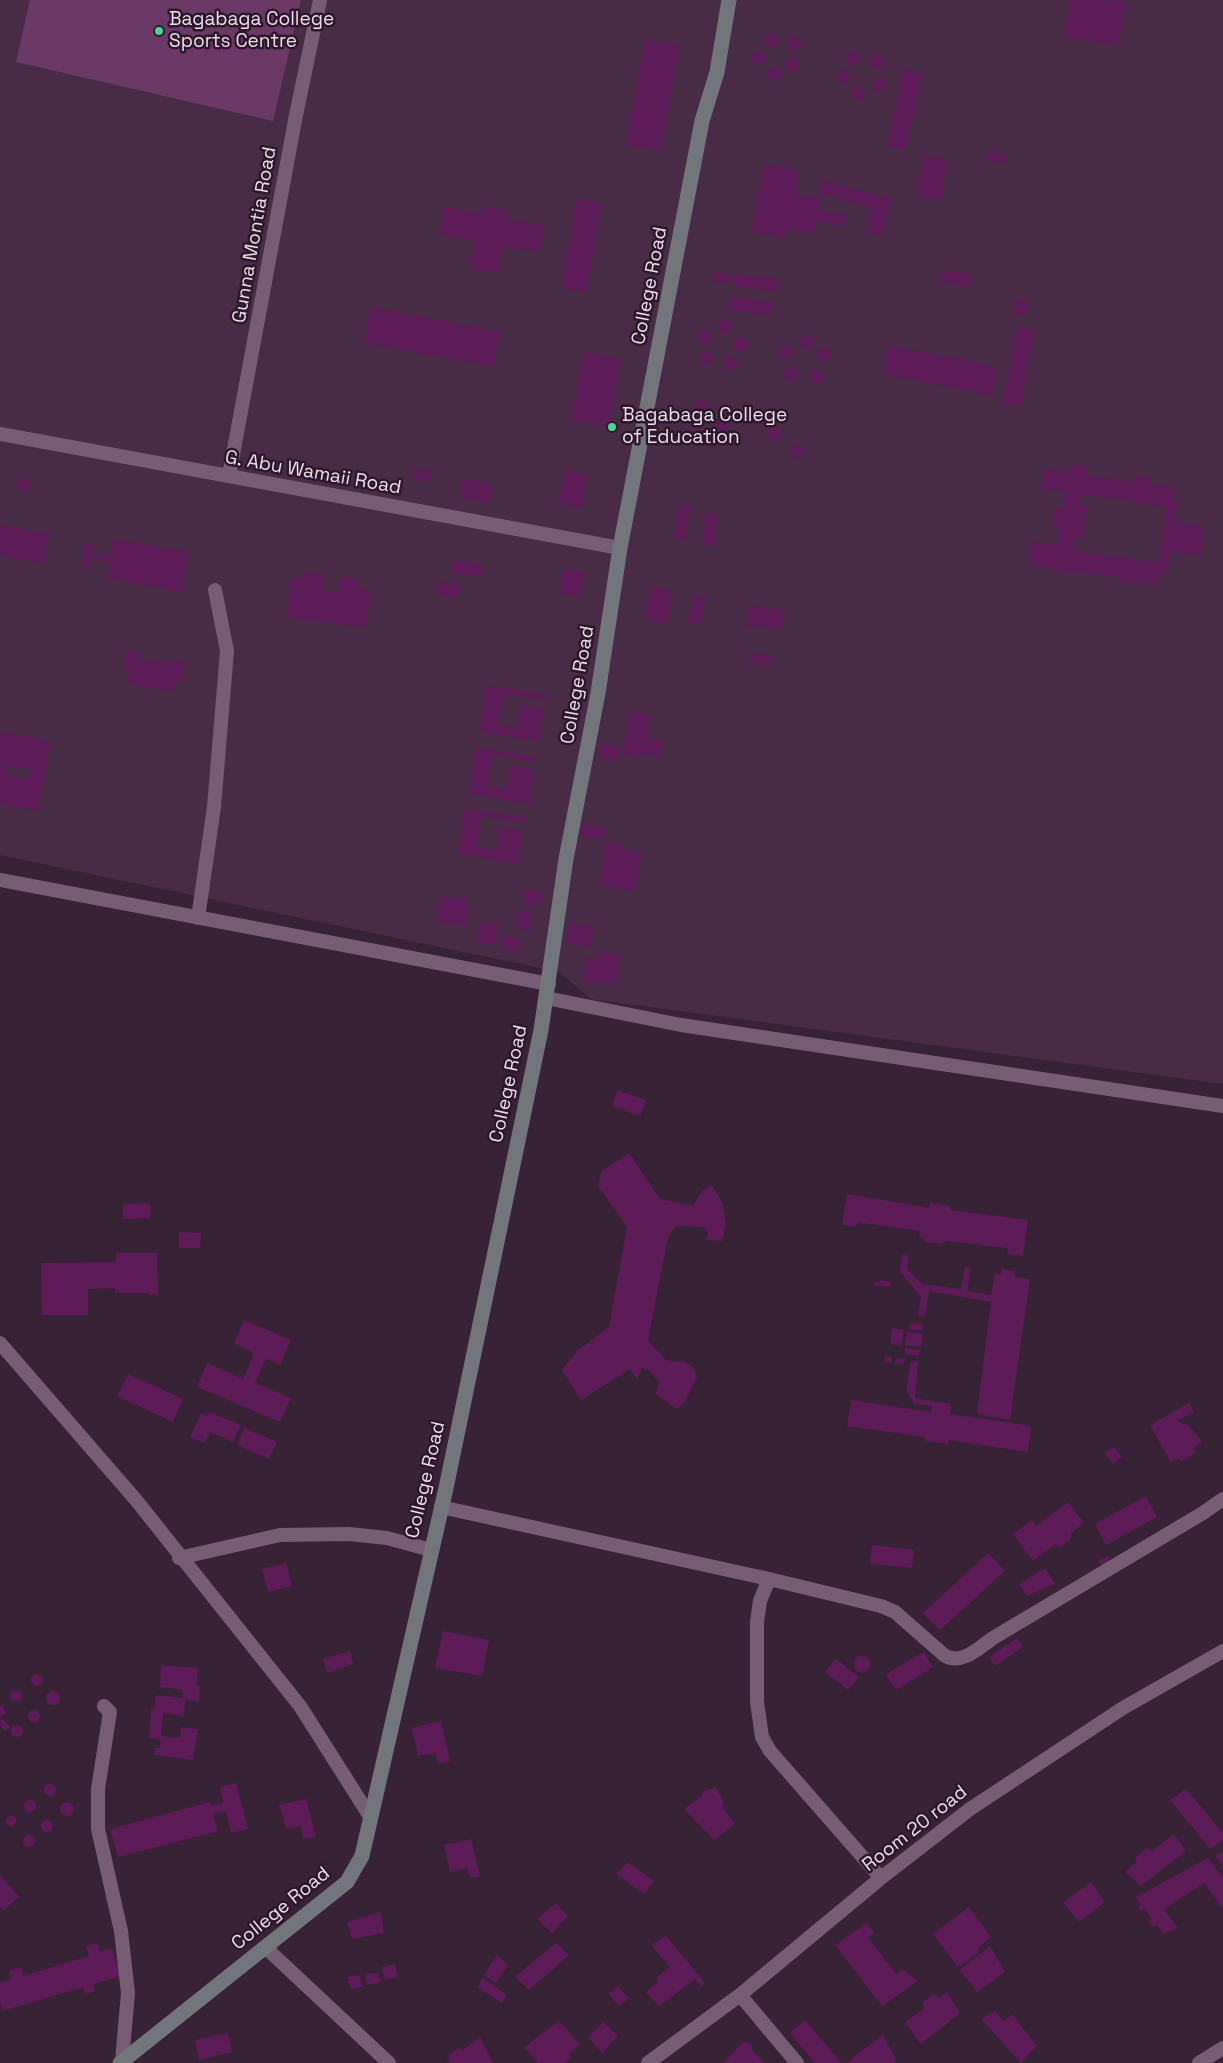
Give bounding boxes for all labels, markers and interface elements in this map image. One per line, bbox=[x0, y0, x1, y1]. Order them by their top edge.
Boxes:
place label: Bagabaga College Sports Centre bbox=[169, 9, 334, 53]
marker: Bagabaga College Sports Centre bbox=[153, 25, 165, 37]
street label: Gunna Montia Road bbox=[228, 145, 282, 325]
street label: College Road bbox=[627, 225, 673, 347]
place label: Bagabaga College of Education bbox=[622, 405, 787, 449]
marker: Bagabaga College of Education bbox=[606, 421, 618, 433]
street label: G. Abu Wamaii Road bbox=[223, 446, 403, 500]
street label: College Road bbox=[556, 624, 600, 746]
street label: College Road bbox=[485, 1023, 533, 1145]
street label: College Road bbox=[401, 1419, 451, 1541]
street label: Room 20 road bbox=[858, 1781, 972, 1877]
street label: College Road bbox=[227, 1863, 335, 1955]

